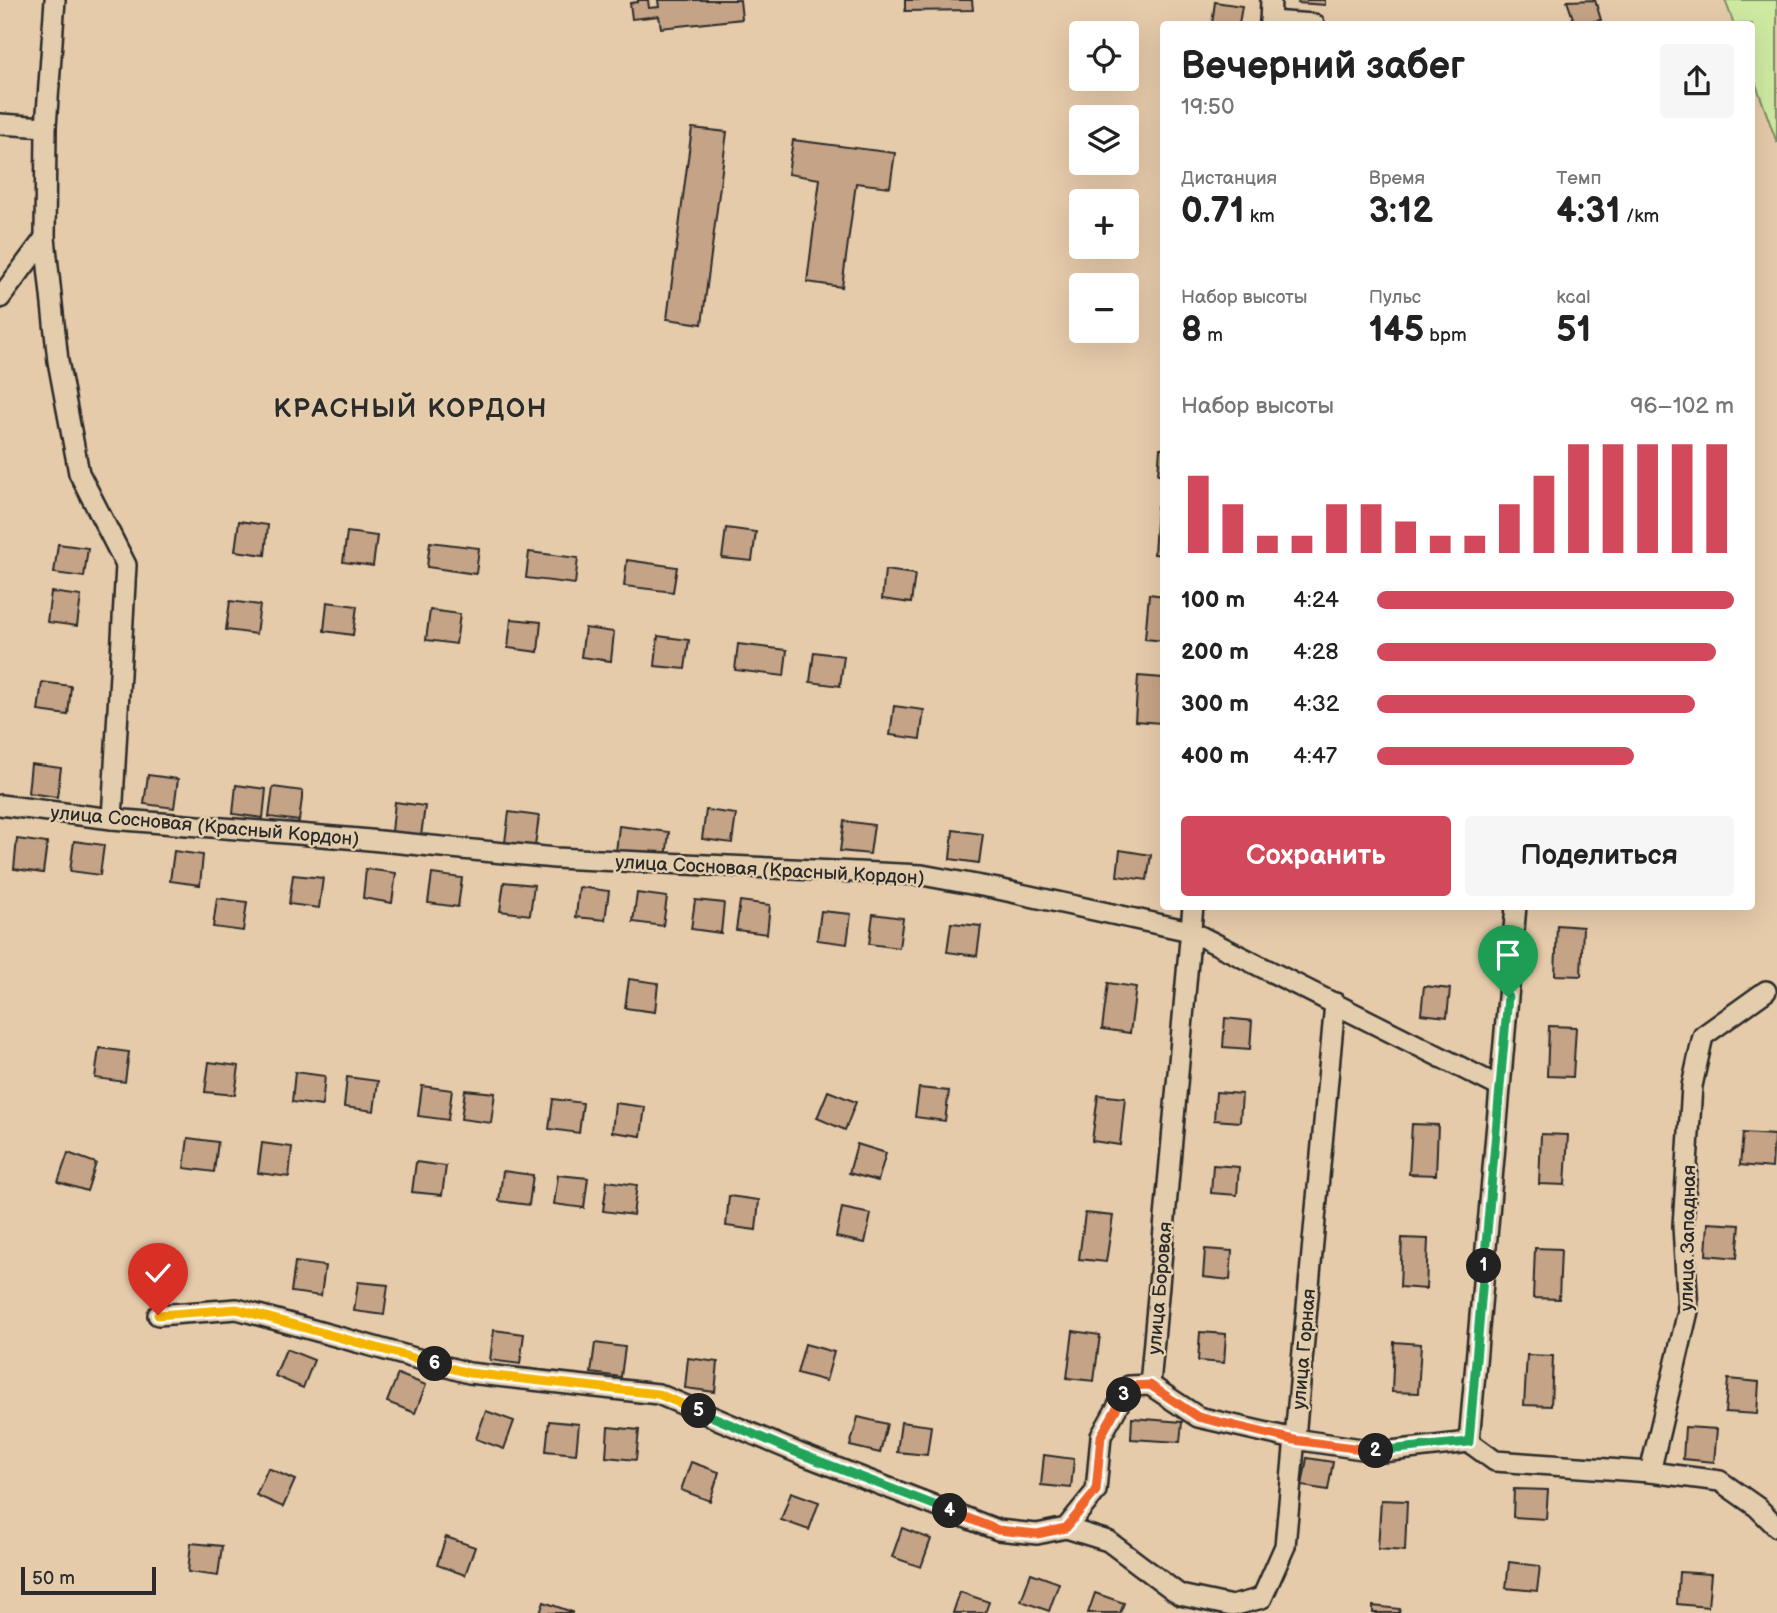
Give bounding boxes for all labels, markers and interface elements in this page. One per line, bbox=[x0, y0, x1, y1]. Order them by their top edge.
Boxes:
map controls bbox=[1069, 21, 1139, 343]
button: locate bbox=[1069, 21, 1139, 91]
text: Вечерний забег bbox=[1181, 44, 1465, 89]
button: share bbox=[1660, 44, 1734, 118]
text: 19:50 bbox=[1181, 93, 1235, 121]
button: layers bbox=[1069, 105, 1139, 175]
text: Дистанция bbox=[1181, 167, 1277, 190]
text: Время bbox=[1369, 167, 1425, 190]
text: Темп bbox=[1556, 167, 1601, 190]
button: + bbox=[1069, 189, 1139, 259]
text: 0.71 bbox=[1181, 190, 1245, 233]
text: 3:12 bbox=[1369, 190, 1433, 233]
text: 4:31 bbox=[1556, 190, 1621, 233]
text: km bbox=[1245, 205, 1275, 228]
text: /km bbox=[1621, 205, 1659, 228]
button: − bbox=[1069, 273, 1139, 343]
text: Набор высоты bbox=[1181, 286, 1307, 309]
text: Пульс bbox=[1369, 286, 1421, 309]
text: kcal bbox=[1556, 286, 1590, 309]
text: 8 bbox=[1181, 309, 1202, 352]
text: 145 bbox=[1369, 309, 1424, 352]
text: 51 bbox=[1556, 309, 1591, 352]
text: m bbox=[1202, 324, 1223, 347]
text: bpm bbox=[1424, 324, 1467, 347]
district label: КРАСНЫЙ КОРДОН bbox=[273, 392, 549, 425]
text: Набор высоты bbox=[1181, 392, 1334, 420]
text: 96–102 m bbox=[1630, 392, 1734, 420]
text: 100 m bbox=[1181, 586, 1245, 614]
text: 4:24 bbox=[1293, 586, 1339, 614]
text: 200 m bbox=[1181, 638, 1249, 666]
text: 4:28 bbox=[1293, 638, 1339, 666]
text: 300 m bbox=[1181, 690, 1249, 718]
text: 4:32 bbox=[1293, 690, 1339, 718]
text: 400 m bbox=[1181, 742, 1249, 770]
text: 4:47 bbox=[1293, 742, 1337, 770]
street label: улица Сосновая (Красный Кордон) bbox=[50, 802, 360, 851]
button: Сохранить bbox=[1181, 816, 1451, 896]
button: Поделиться bbox=[1465, 816, 1734, 896]
street label: улица Сосновая (Красный Кордон) bbox=[615, 851, 925, 890]
pin bbox=[1478, 925, 1538, 997]
icon: arrive bbox=[1489, 936, 1527, 974]
street label: улица Западная bbox=[1676, 1165, 1701, 1311]
street label: улица Боровая bbox=[1143, 1221, 1178, 1355]
pin bbox=[128, 1243, 188, 1315]
pin: 1 bbox=[1466, 1248, 1502, 1284]
icon: check bbox=[139, 1254, 177, 1292]
text: 1 bbox=[1480, 1254, 1488, 1277]
street label: улица Горная bbox=[1288, 1288, 1321, 1411]
pin: 6 bbox=[418, 1346, 452, 1382]
text: 6 bbox=[429, 1352, 440, 1375]
pin: 3 bbox=[1106, 1378, 1142, 1412]
text: 3 bbox=[1118, 1383, 1129, 1406]
pin: 5 bbox=[682, 1394, 716, 1428]
text: 5 bbox=[693, 1399, 704, 1422]
pin: 2 bbox=[1358, 1434, 1394, 1468]
text: 2 bbox=[1370, 1439, 1381, 1462]
pin: 4 bbox=[932, 1494, 968, 1528]
text: 4 bbox=[944, 1499, 955, 1522]
scale bar bbox=[21, 1564, 156, 1596]
text: 50 m bbox=[32, 1567, 75, 1590]

